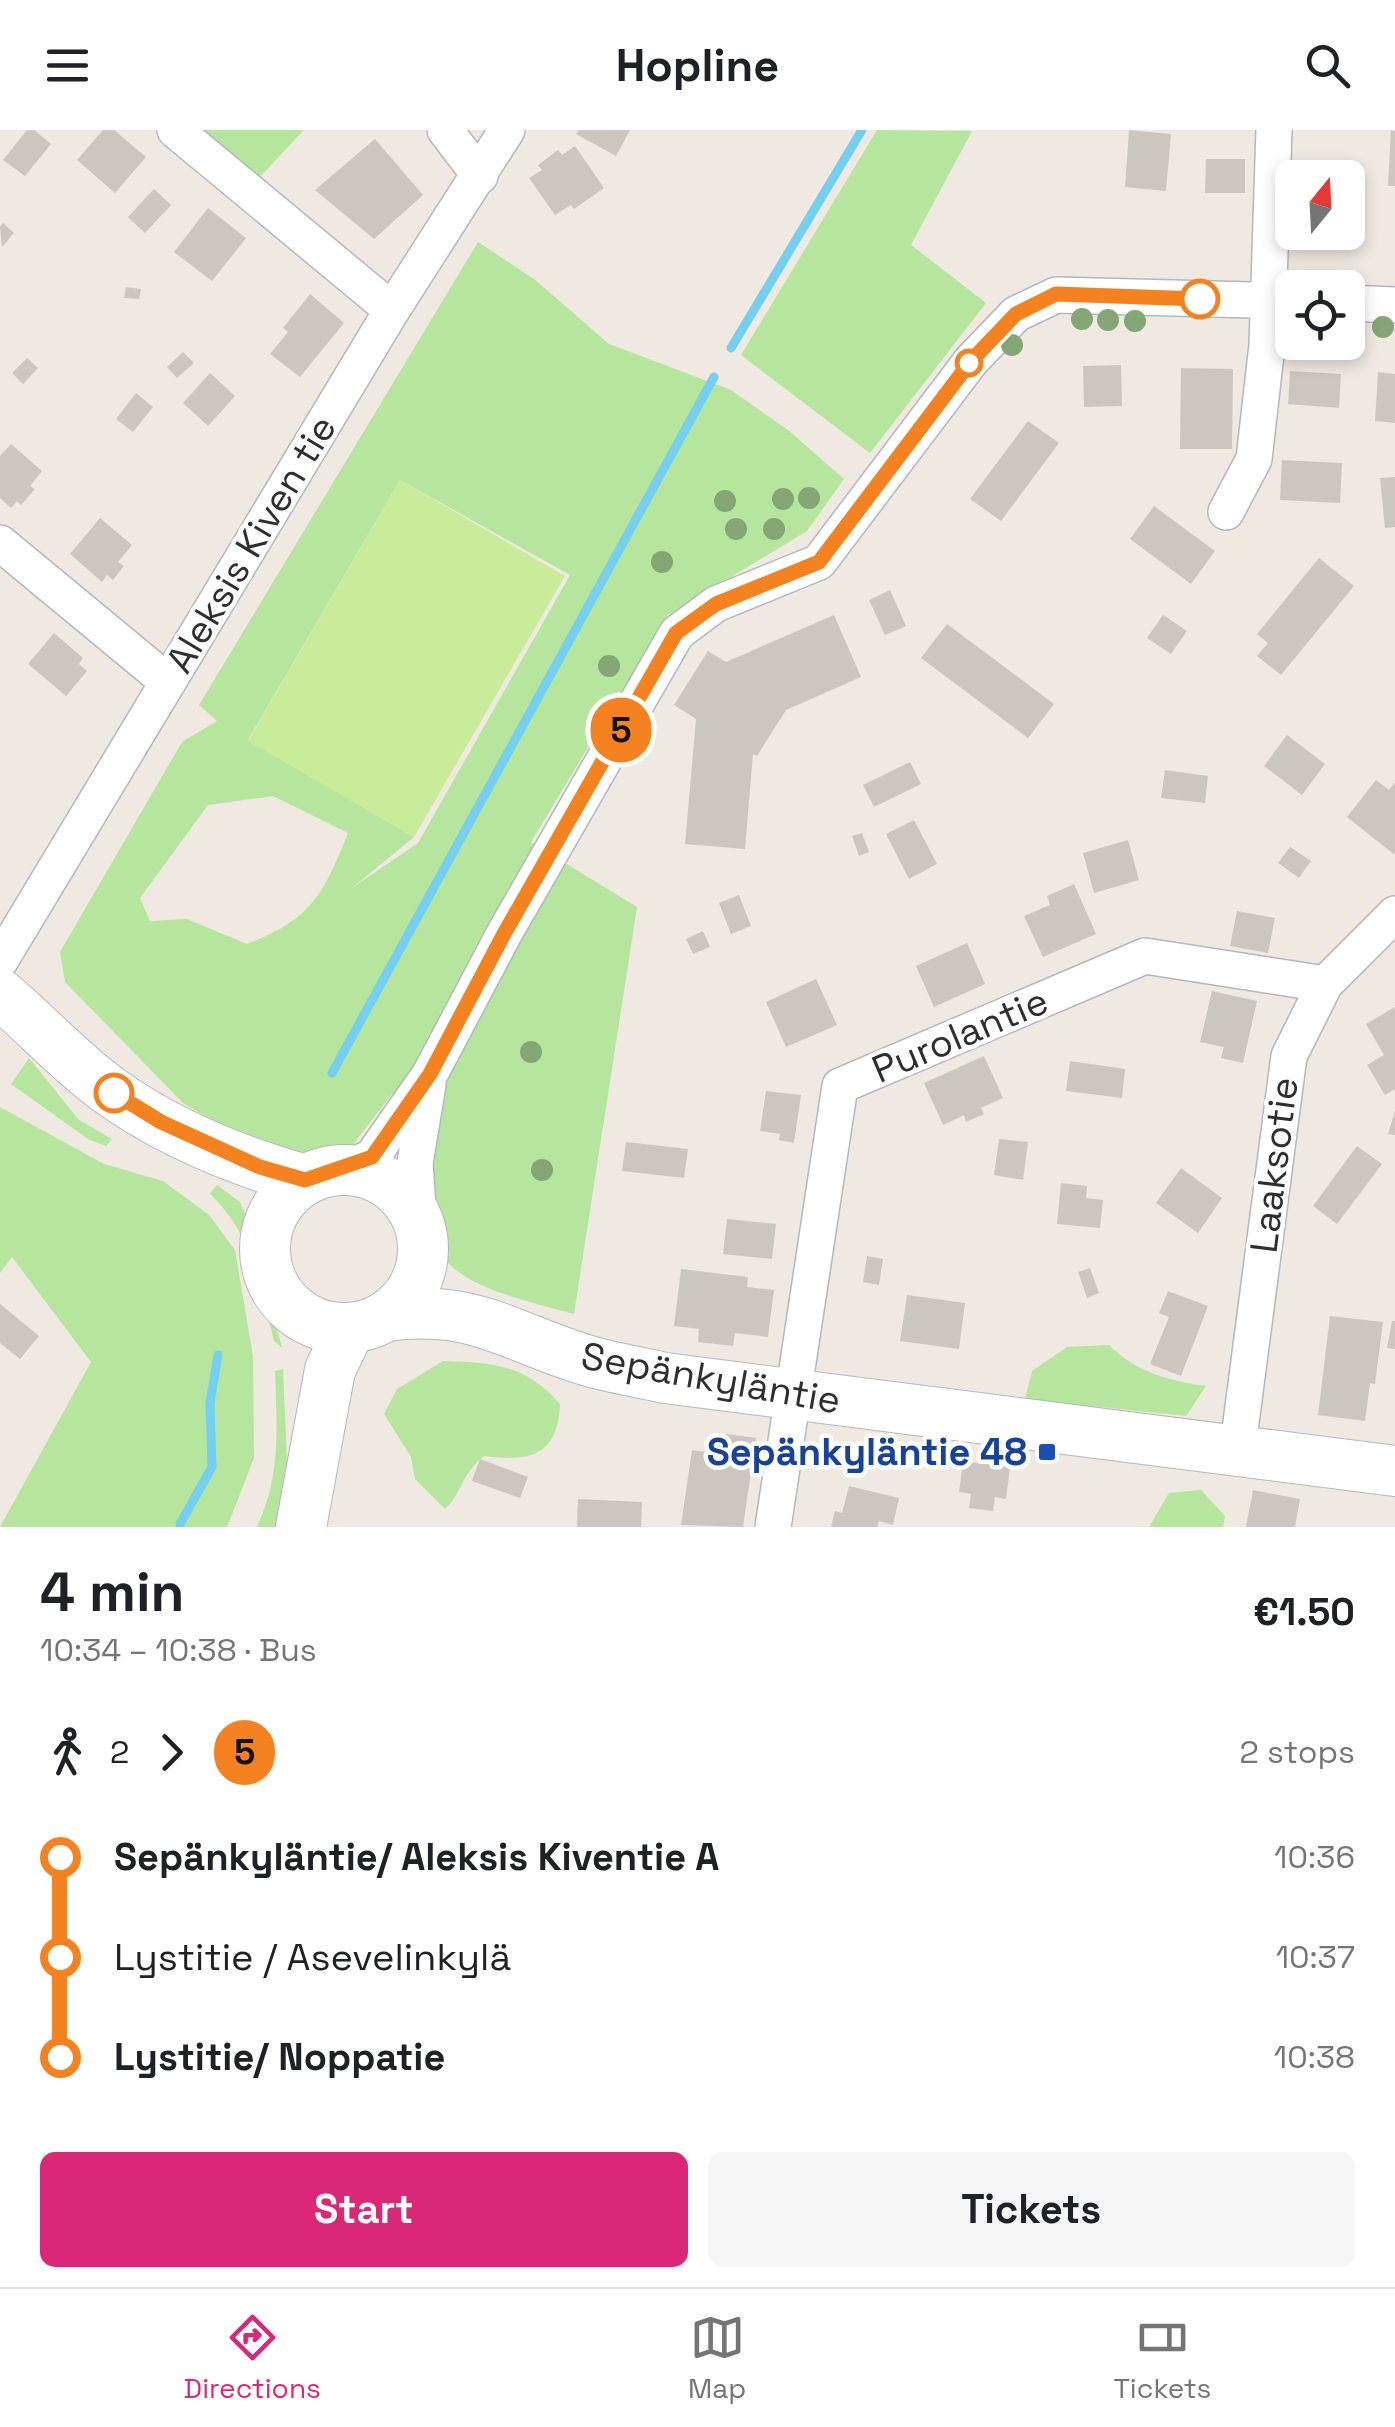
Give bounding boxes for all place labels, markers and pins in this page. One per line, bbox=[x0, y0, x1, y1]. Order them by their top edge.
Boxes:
unlabelled marker bbox=[1181, 280, 1219, 318]
unlabelled marker bbox=[956, 350, 982, 376]
unlabelled marker bbox=[95, 1074, 133, 1112]
place label: Sepänkyläntie 48 bbox=[707, 1428, 1027, 1476]
marker: Sepänkyläntie 48 bbox=[1036, 1441, 1058, 1463]

